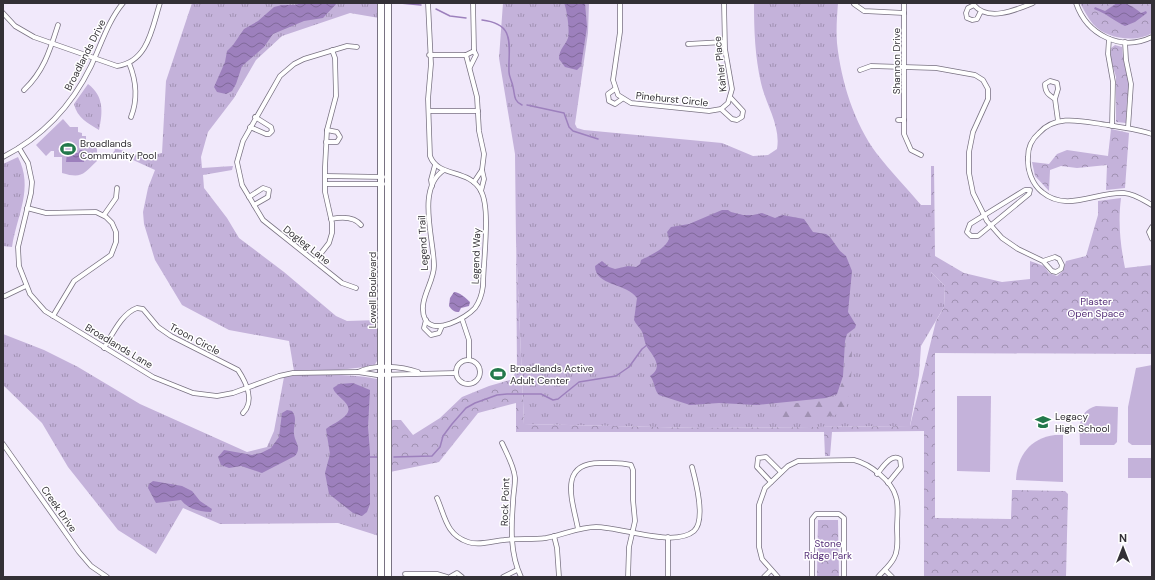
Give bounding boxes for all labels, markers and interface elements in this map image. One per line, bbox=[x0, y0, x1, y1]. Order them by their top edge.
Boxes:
street label: Broadlands Drive bbox=[61, 17, 109, 93]
street label: Shannon Drive bbox=[890, 27, 903, 94]
street label: Kahler Place bbox=[711, 35, 729, 93]
street label: Pinehurst Circle bbox=[635, 89, 709, 109]
place label: Broadlands Community Pool bbox=[80, 137, 157, 162]
sports icon: Broadlands Community Pool bbox=[59, 140, 77, 158]
street label: Legend Trail bbox=[415, 215, 431, 271]
street label: Dogleg Lane bbox=[281, 223, 333, 268]
street label: Legend Way bbox=[469, 227, 483, 284]
street label: Lowell Boulevard bbox=[366, 252, 379, 328]
park label: Plaster Open Space bbox=[1068, 295, 1125, 320]
street label: Troon Circle bbox=[167, 320, 223, 358]
street label: Broadlands Lane bbox=[83, 321, 155, 371]
place label: Broadlands Active Adult Center bbox=[510, 362, 594, 387]
sports icon: Broadlands Active Adult Center bbox=[489, 365, 507, 383]
place label: Legacy High School bbox=[1055, 410, 1110, 435]
school or university icon: Legacy High School bbox=[1034, 413, 1052, 431]
street label: Rock Point bbox=[498, 477, 512, 526]
street label: Creek Drive bbox=[38, 483, 80, 535]
north arrow bbox=[1103, 528, 1143, 568]
text: N bbox=[1119, 531, 1127, 545]
park label: Stone Ridge Park bbox=[804, 537, 852, 562]

